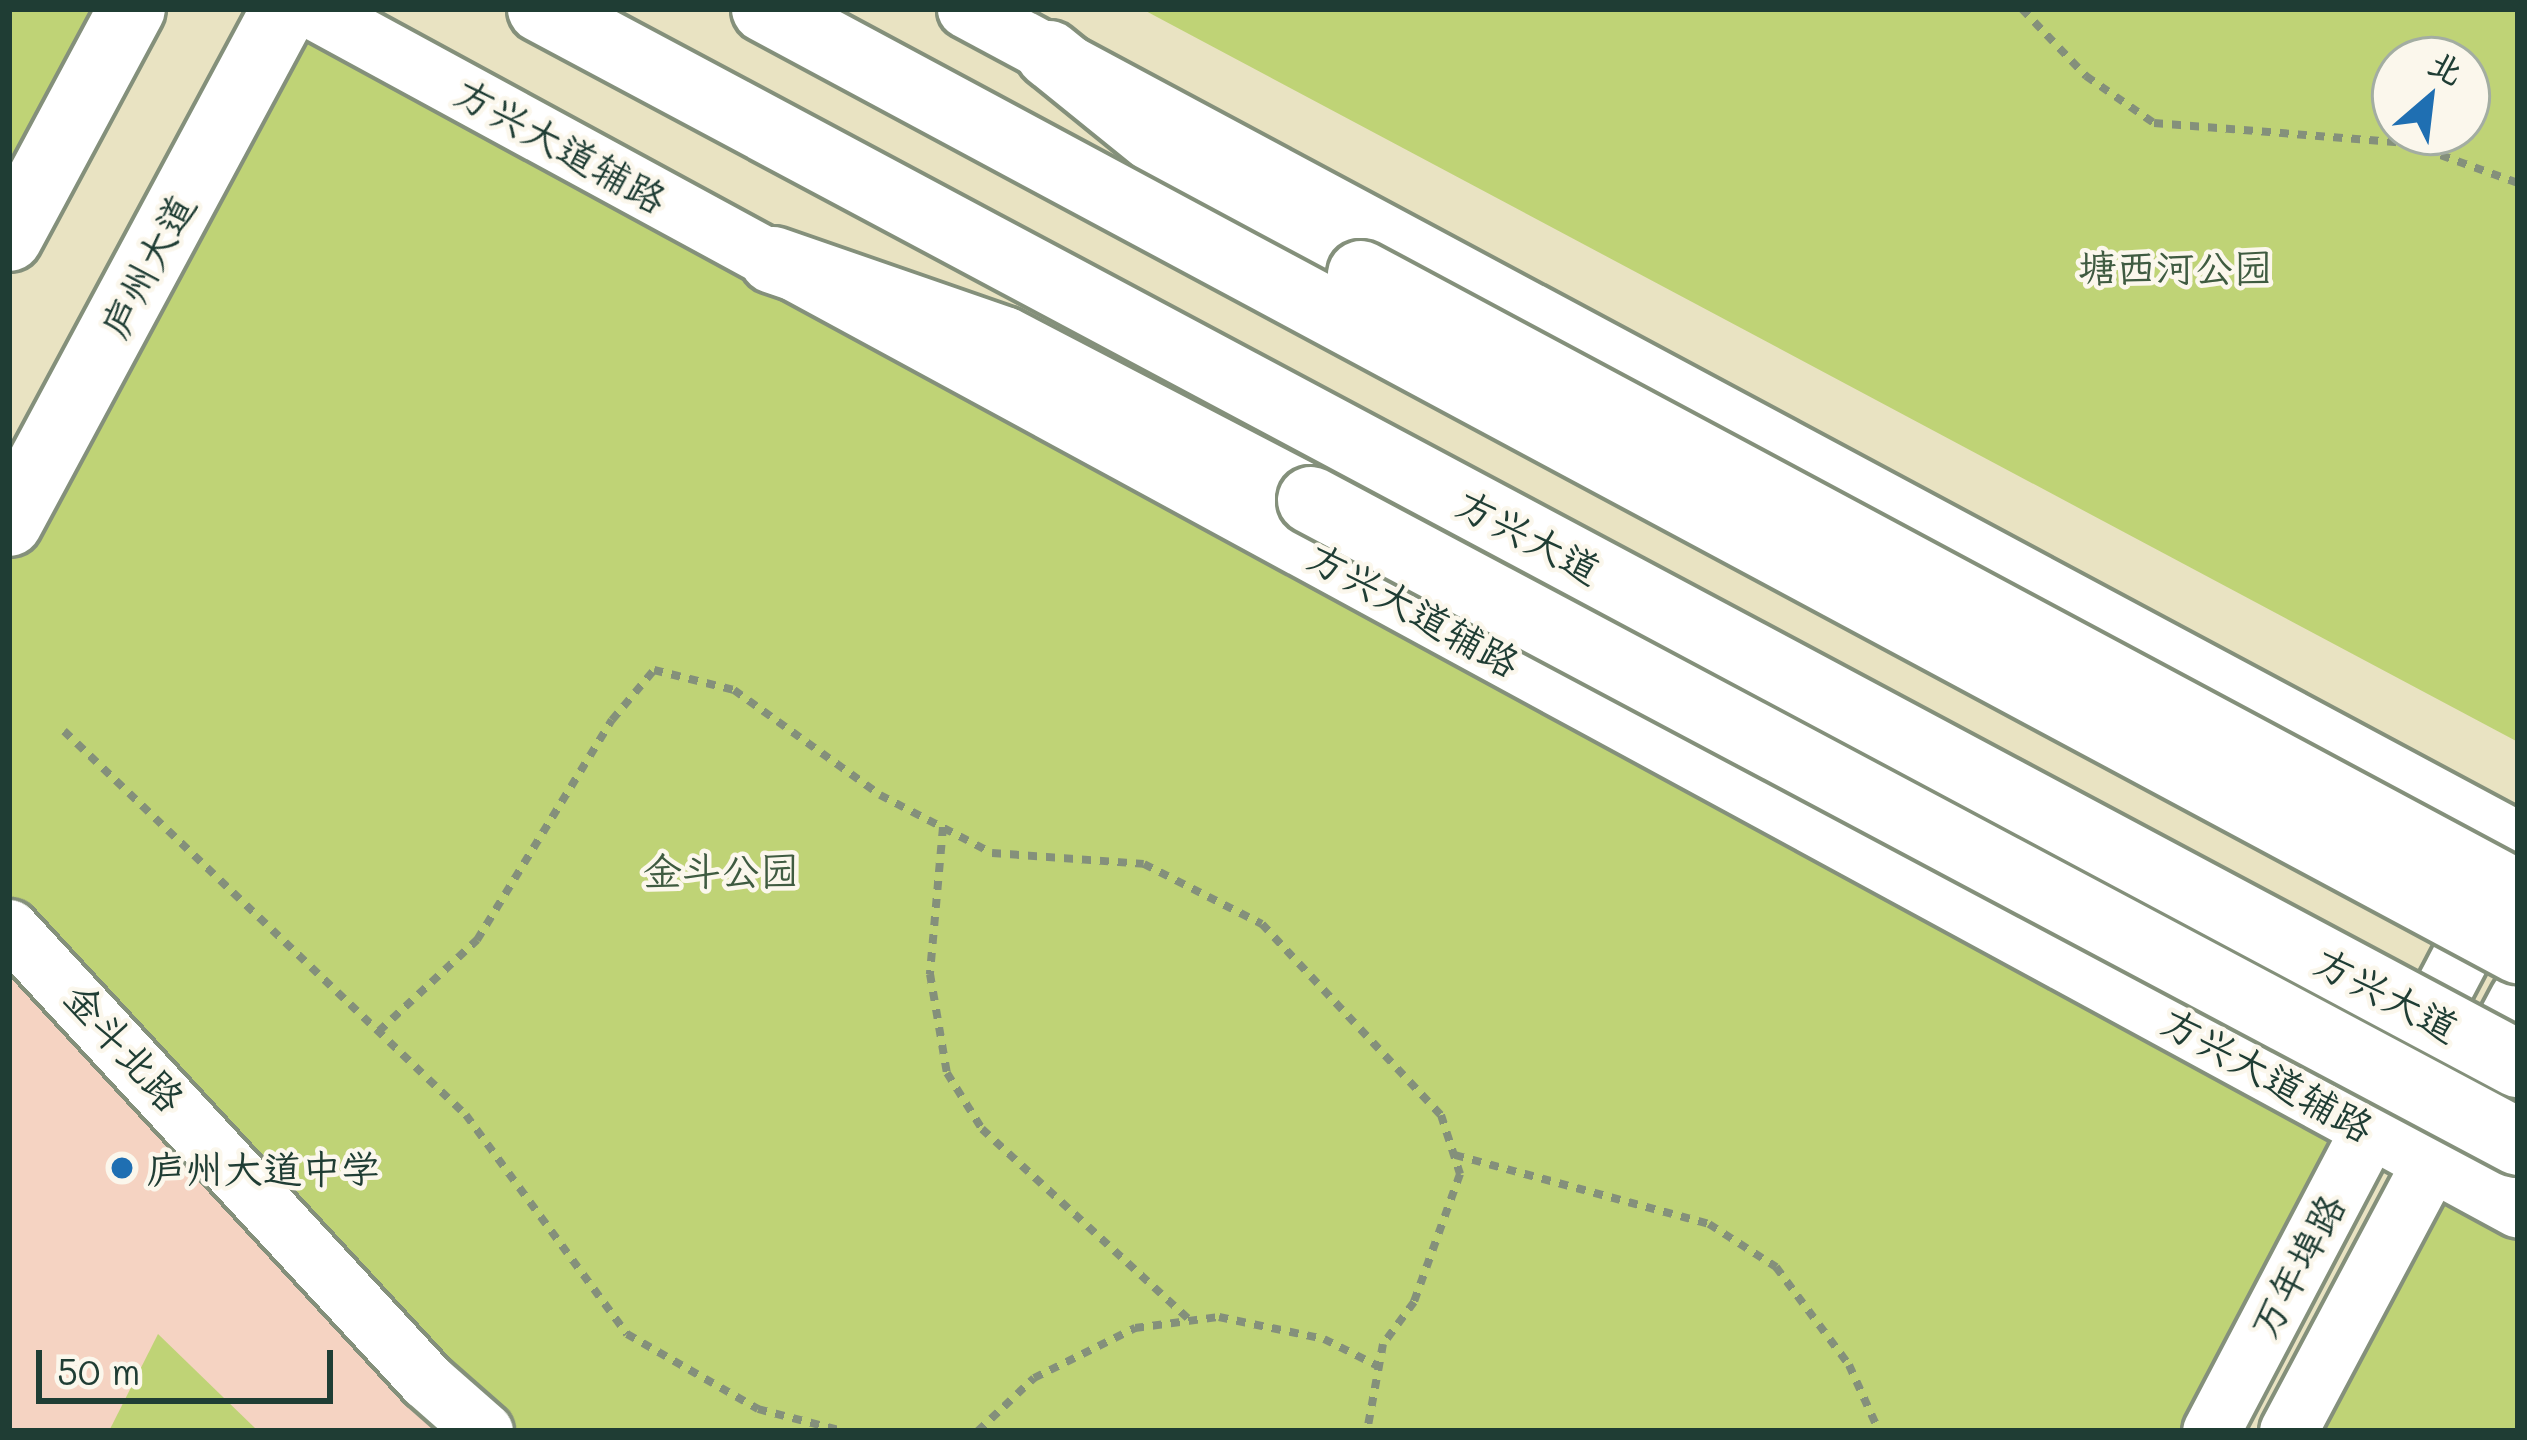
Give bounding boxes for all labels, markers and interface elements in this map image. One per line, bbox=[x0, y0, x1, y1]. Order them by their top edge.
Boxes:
north arrow bbox=[2371, 36, 2491, 156]
text: 北 bbox=[2422, 40, 2471, 93]
street label: 方兴大道辅路 bbox=[447, 68, 675, 222]
street label: 庐州大道 bbox=[90, 186, 204, 346]
park label: 塘西河公园 bbox=[2078, 244, 2272, 290]
street label: 方兴大道 bbox=[1449, 479, 1609, 593]
street label: 方兴大道辅路 bbox=[1300, 532, 1528, 686]
park label: 金斗公园 bbox=[643, 847, 799, 893]
street label: 方兴大道 bbox=[2307, 937, 2467, 1051]
street label: 金斗北路 bbox=[55, 973, 195, 1121]
street label: 方兴大道辅路 bbox=[2154, 997, 2382, 1151]
place label: 庐州大道中学 bbox=[146, 1145, 380, 1191]
marker: 庐州大道中学 bbox=[109, 1155, 135, 1181]
street label: 万年埠路 bbox=[2240, 1186, 2354, 1346]
scale bar bbox=[42, 1326, 339, 1400]
text: 50 m bbox=[57, 1347, 140, 1394]

